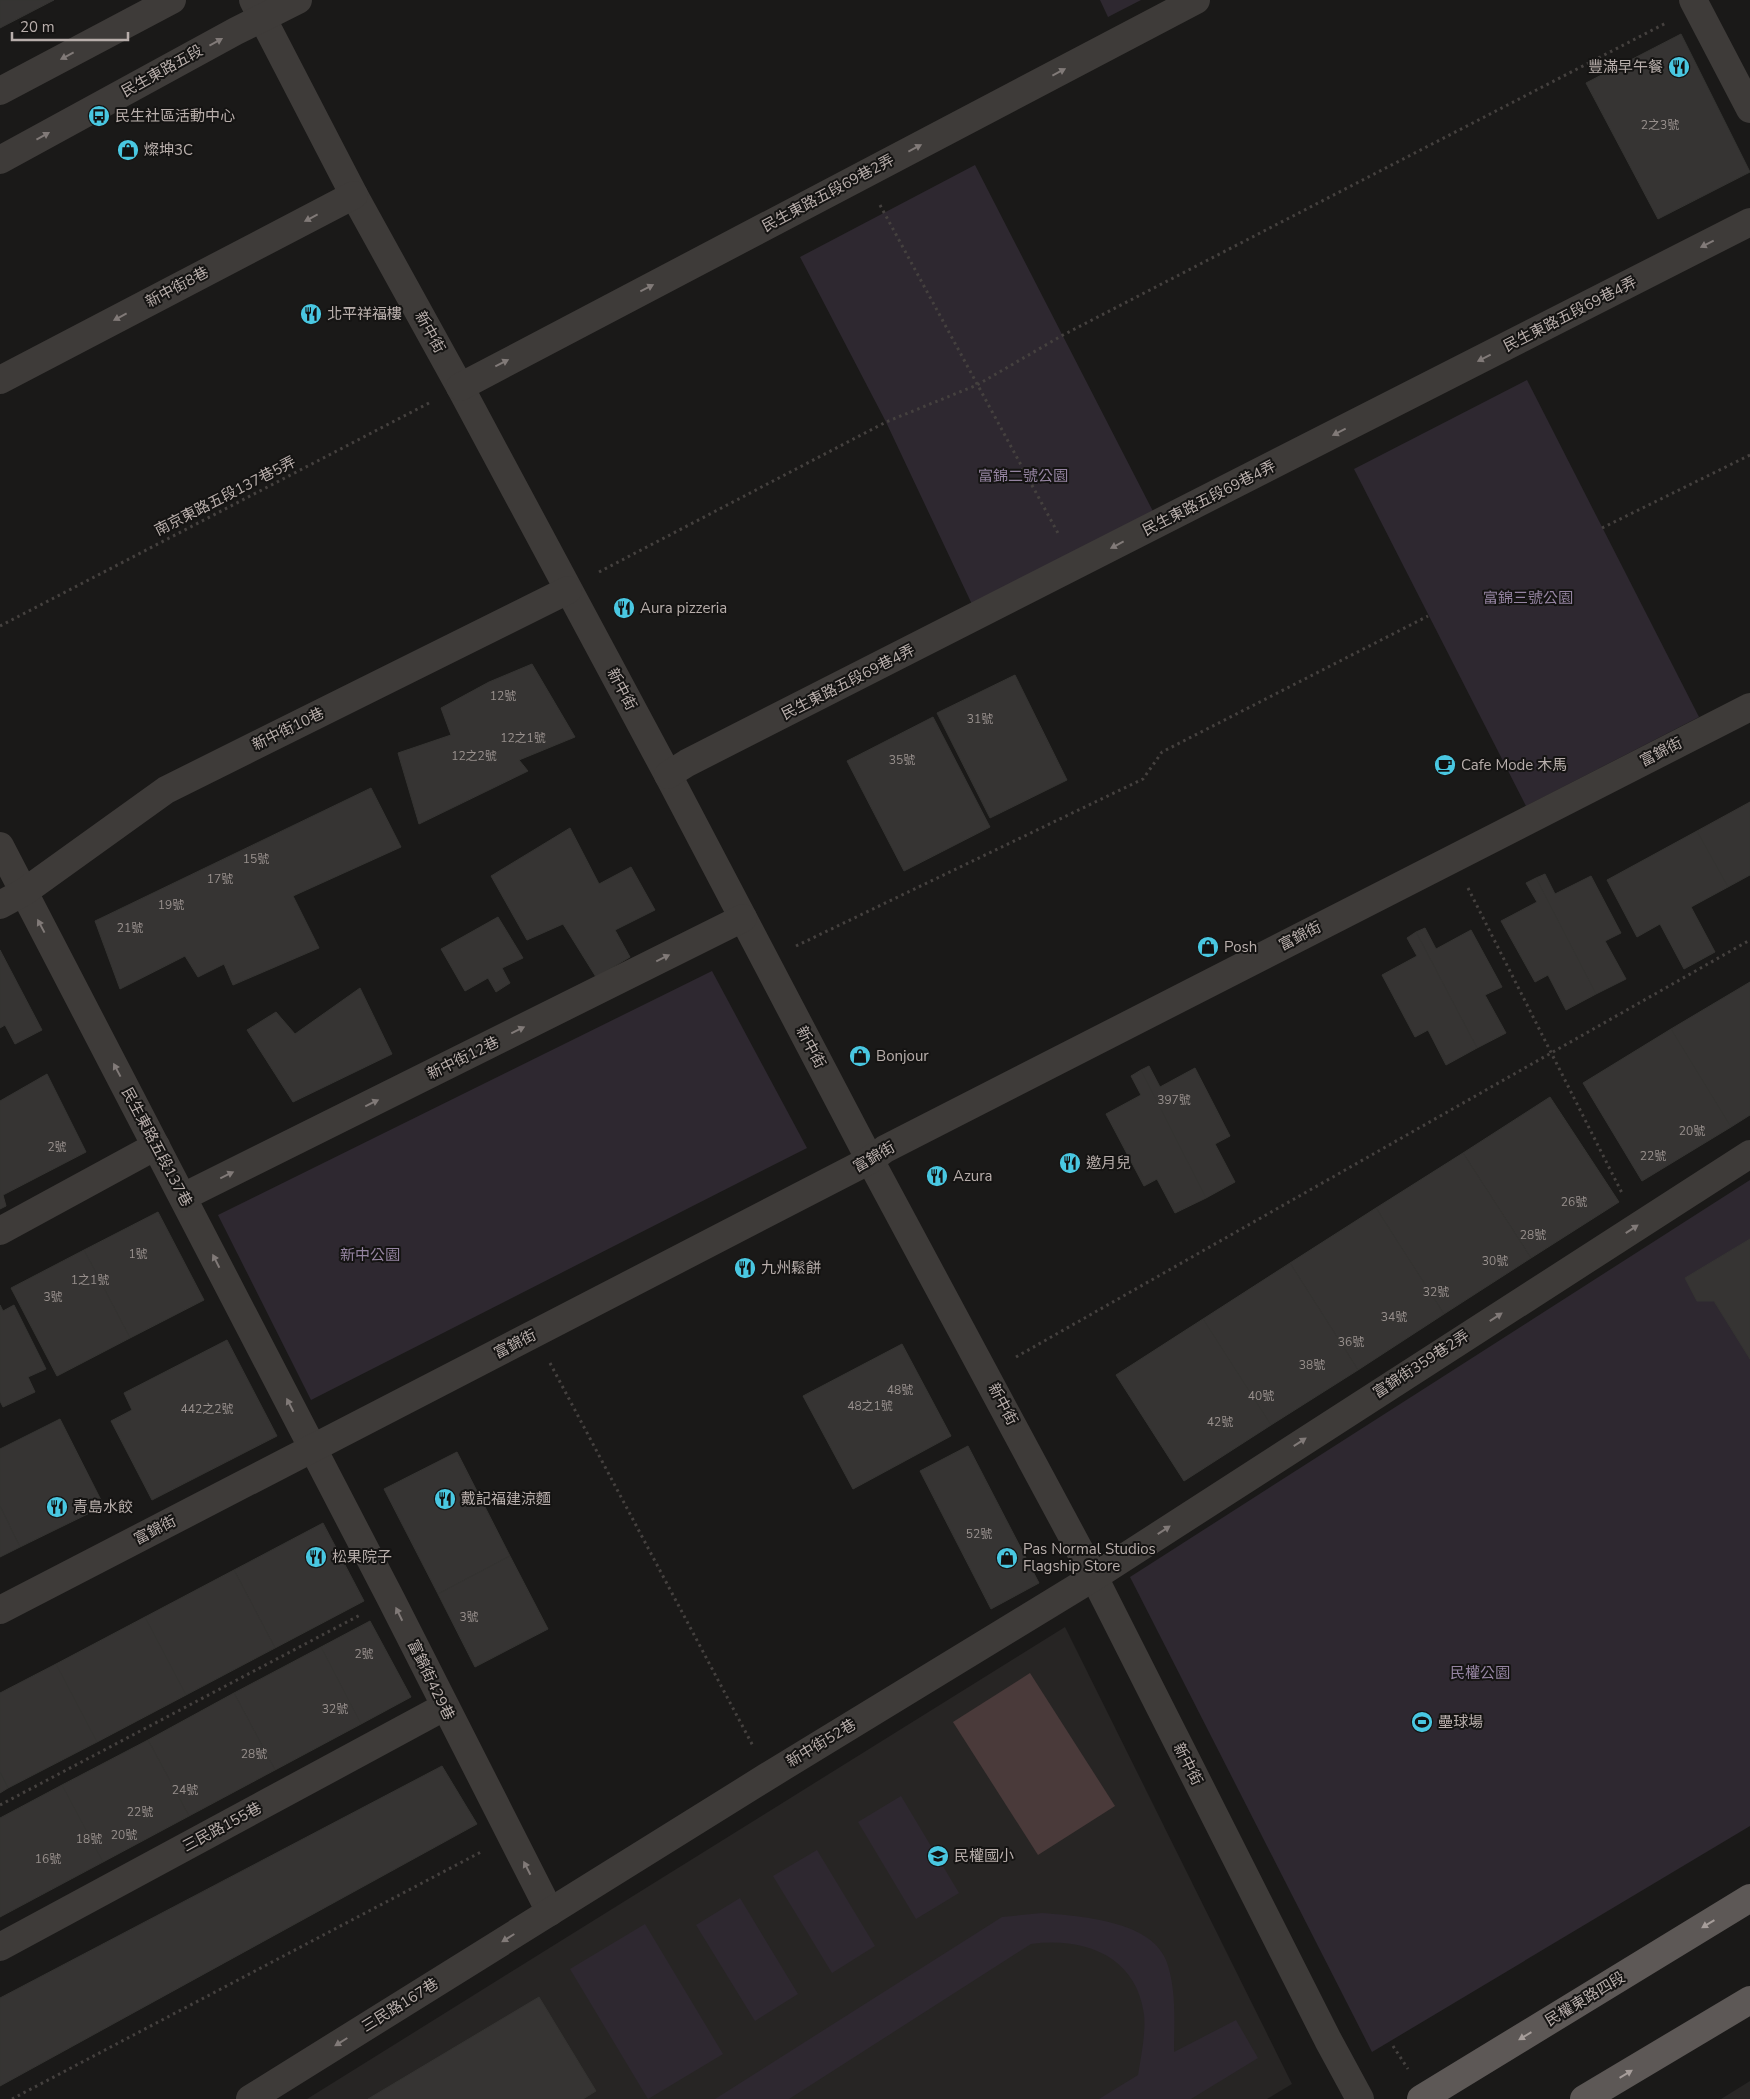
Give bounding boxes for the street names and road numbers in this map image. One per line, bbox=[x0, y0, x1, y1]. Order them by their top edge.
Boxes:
street label: 民生東路五段 bbox=[118, 40, 206, 102]
street label: 民生東路五段69巷2弄 bbox=[758, 150, 898, 236]
street label: 新中街8巷 bbox=[142, 262, 212, 312]
street label: 民生東路五段69巷4弄 bbox=[1500, 272, 1640, 356]
street label: 新中街 bbox=[410, 307, 450, 357]
street label: 南京東路五段137巷5弄 bbox=[151, 452, 299, 540]
street label: 民生東路五段69巷4弄 bbox=[1139, 456, 1279, 540]
street label: 民生東路五段69巷4弄 bbox=[778, 640, 918, 724]
street label: 新中街 bbox=[603, 664, 641, 714]
street label: 新中街10巷 bbox=[249, 703, 327, 755]
street label: 富錦街 bbox=[1636, 733, 1686, 771]
street label: 富錦街 bbox=[1275, 917, 1325, 955]
street label: 新中街 bbox=[792, 1022, 830, 1072]
street label: 新中街12巷 bbox=[424, 1032, 502, 1084]
street label: 民生東路五段137巷 bbox=[117, 1084, 197, 1210]
street label: 富錦街 bbox=[850, 1137, 898, 1177]
street label: 富錦街 bbox=[490, 1325, 540, 1363]
street label: 富錦街359巷2弄 bbox=[1369, 1325, 1473, 1403]
street label: 新中街 bbox=[984, 1379, 1022, 1429]
street label: 富錦街 bbox=[130, 1511, 180, 1549]
street label: 富錦街429巷 bbox=[403, 1637, 459, 1723]
street label: 新中街52巷 bbox=[782, 1714, 860, 1772]
street label: 新中街 bbox=[1169, 1739, 1207, 1789]
street label: 三民路155巷 bbox=[179, 1798, 265, 1856]
street label: 民權東路四段 bbox=[1541, 1967, 1629, 2031]
street label: 三民路167巷 bbox=[358, 1973, 442, 2037]

